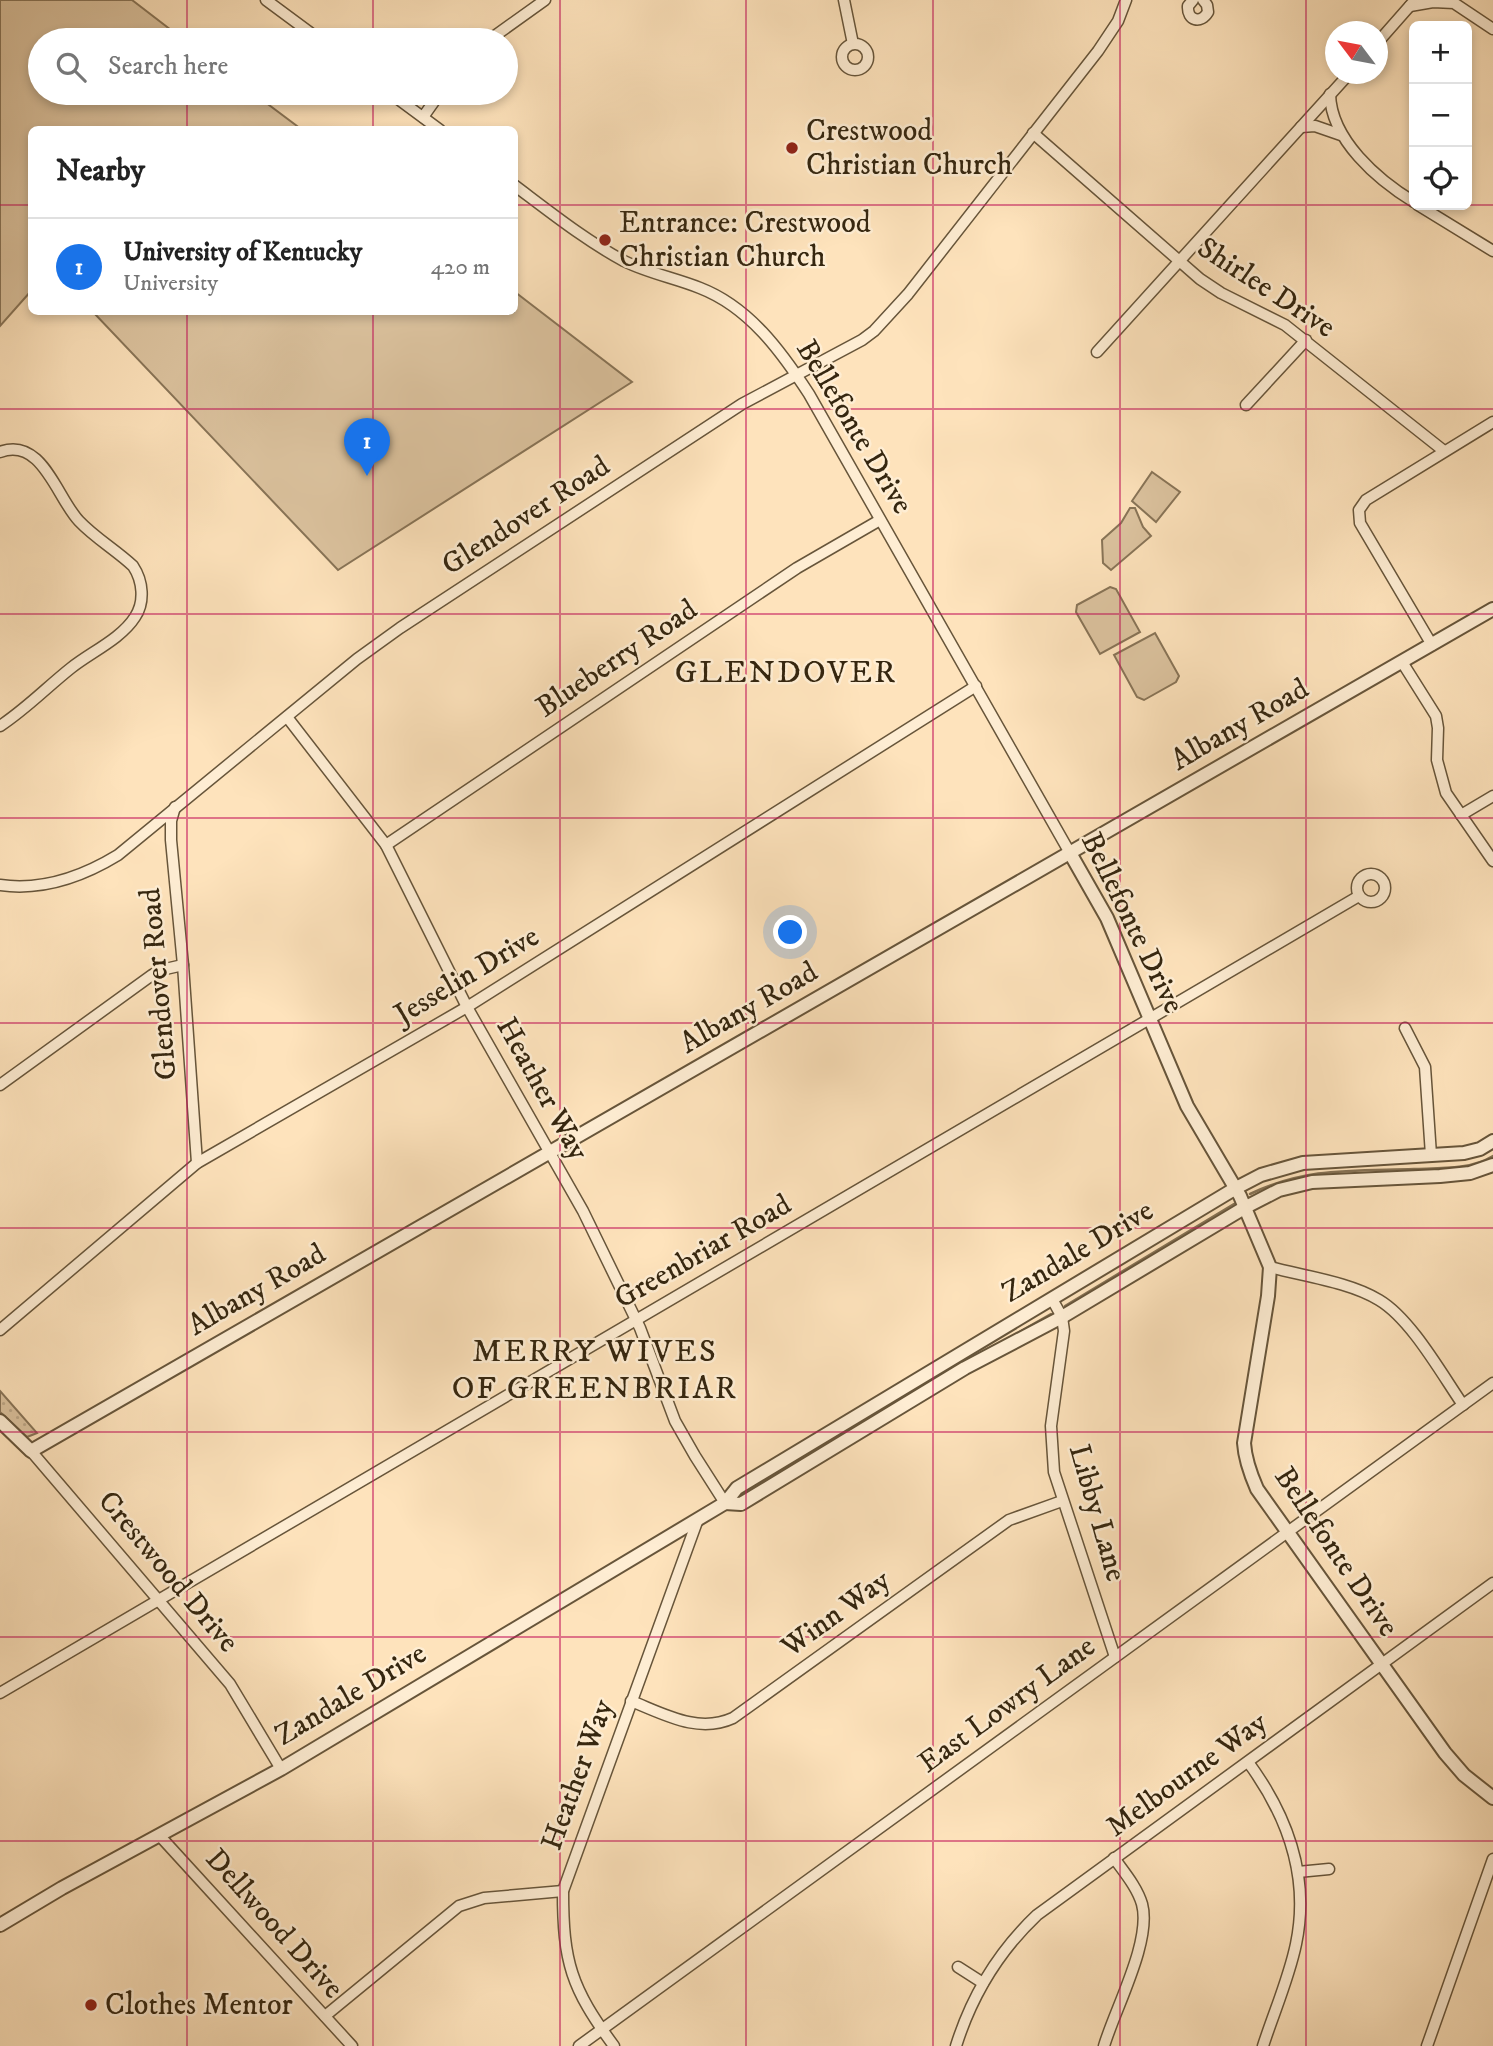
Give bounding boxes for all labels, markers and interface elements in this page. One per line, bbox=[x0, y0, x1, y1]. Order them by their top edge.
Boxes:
north arrow bbox=[1325, 21, 1388, 84]
map controls bbox=[1409, 21, 1472, 210]
button: + bbox=[1409, 21, 1472, 84]
search box bbox=[28, 28, 518, 105]
icon: search bbox=[52, 48, 90, 86]
text: Search here bbox=[108, 50, 228, 83]
button: − bbox=[1409, 84, 1472, 147]
place label: Crestwood Christian Church bbox=[806, 113, 1013, 184]
marker: Crestwood Christian Church bbox=[784, 140, 800, 156]
button: locate bbox=[1409, 147, 1472, 210]
text: Nearby bbox=[56, 153, 145, 190]
place label: Entrance: Crestwood Christian Church bbox=[619, 205, 871, 276]
street label: Shirlee Drive bbox=[1190, 230, 1342, 346]
marker: Entrance: Crestwood Christian Church bbox=[597, 232, 613, 248]
text: University of Kentucky bbox=[123, 236, 362, 269]
text: 1 bbox=[75, 253, 83, 282]
text: 420 m bbox=[431, 253, 490, 282]
text: University bbox=[123, 269, 218, 298]
street label: Bellefonte Drive bbox=[788, 333, 920, 521]
pin: 1 bbox=[344, 418, 390, 476]
street label: Glendover Road bbox=[435, 448, 617, 584]
street label: Blueberry Road bbox=[529, 592, 705, 726]
district label: GLENDOVER bbox=[675, 653, 897, 693]
street label: Albany Road bbox=[1164, 671, 1316, 779]
street label: Bellefonte Drive bbox=[1072, 827, 1192, 1019]
street label: Glendover Road bbox=[132, 886, 186, 1082]
your location bbox=[773, 915, 807, 949]
street label: Jesselin Drive bbox=[385, 918, 546, 1035]
street label: Albany Road bbox=[673, 954, 825, 1062]
street label: Heather Way bbox=[488, 1011, 597, 1168]
street label: Greenbriar Road bbox=[608, 1186, 798, 1318]
street label: Zandale Drive bbox=[996, 1192, 1160, 1312]
street label: Albany Road bbox=[181, 1236, 333, 1344]
district label: MERRY WIVES OF GREENBRIAR bbox=[452, 1332, 738, 1409]
street label: Libby Lane bbox=[1060, 1440, 1134, 1586]
street label: Bellefonte Drive bbox=[1266, 1460, 1406, 1644]
street label: Crestwood Drive bbox=[90, 1484, 246, 1660]
street label: Winn Way bbox=[774, 1562, 898, 1666]
street label: East Lowry Lane bbox=[911, 1628, 1103, 1782]
street label: Zandale Drive bbox=[269, 1635, 433, 1755]
street label: Heather Way bbox=[534, 1694, 623, 1855]
street label: Melbourne Way bbox=[1099, 1704, 1275, 1846]
street label: Dellwood Drive bbox=[197, 1841, 351, 2007]
place label: Clothes Mentor bbox=[105, 1987, 293, 2024]
marker: Clothes Mentor bbox=[83, 1997, 99, 2013]

